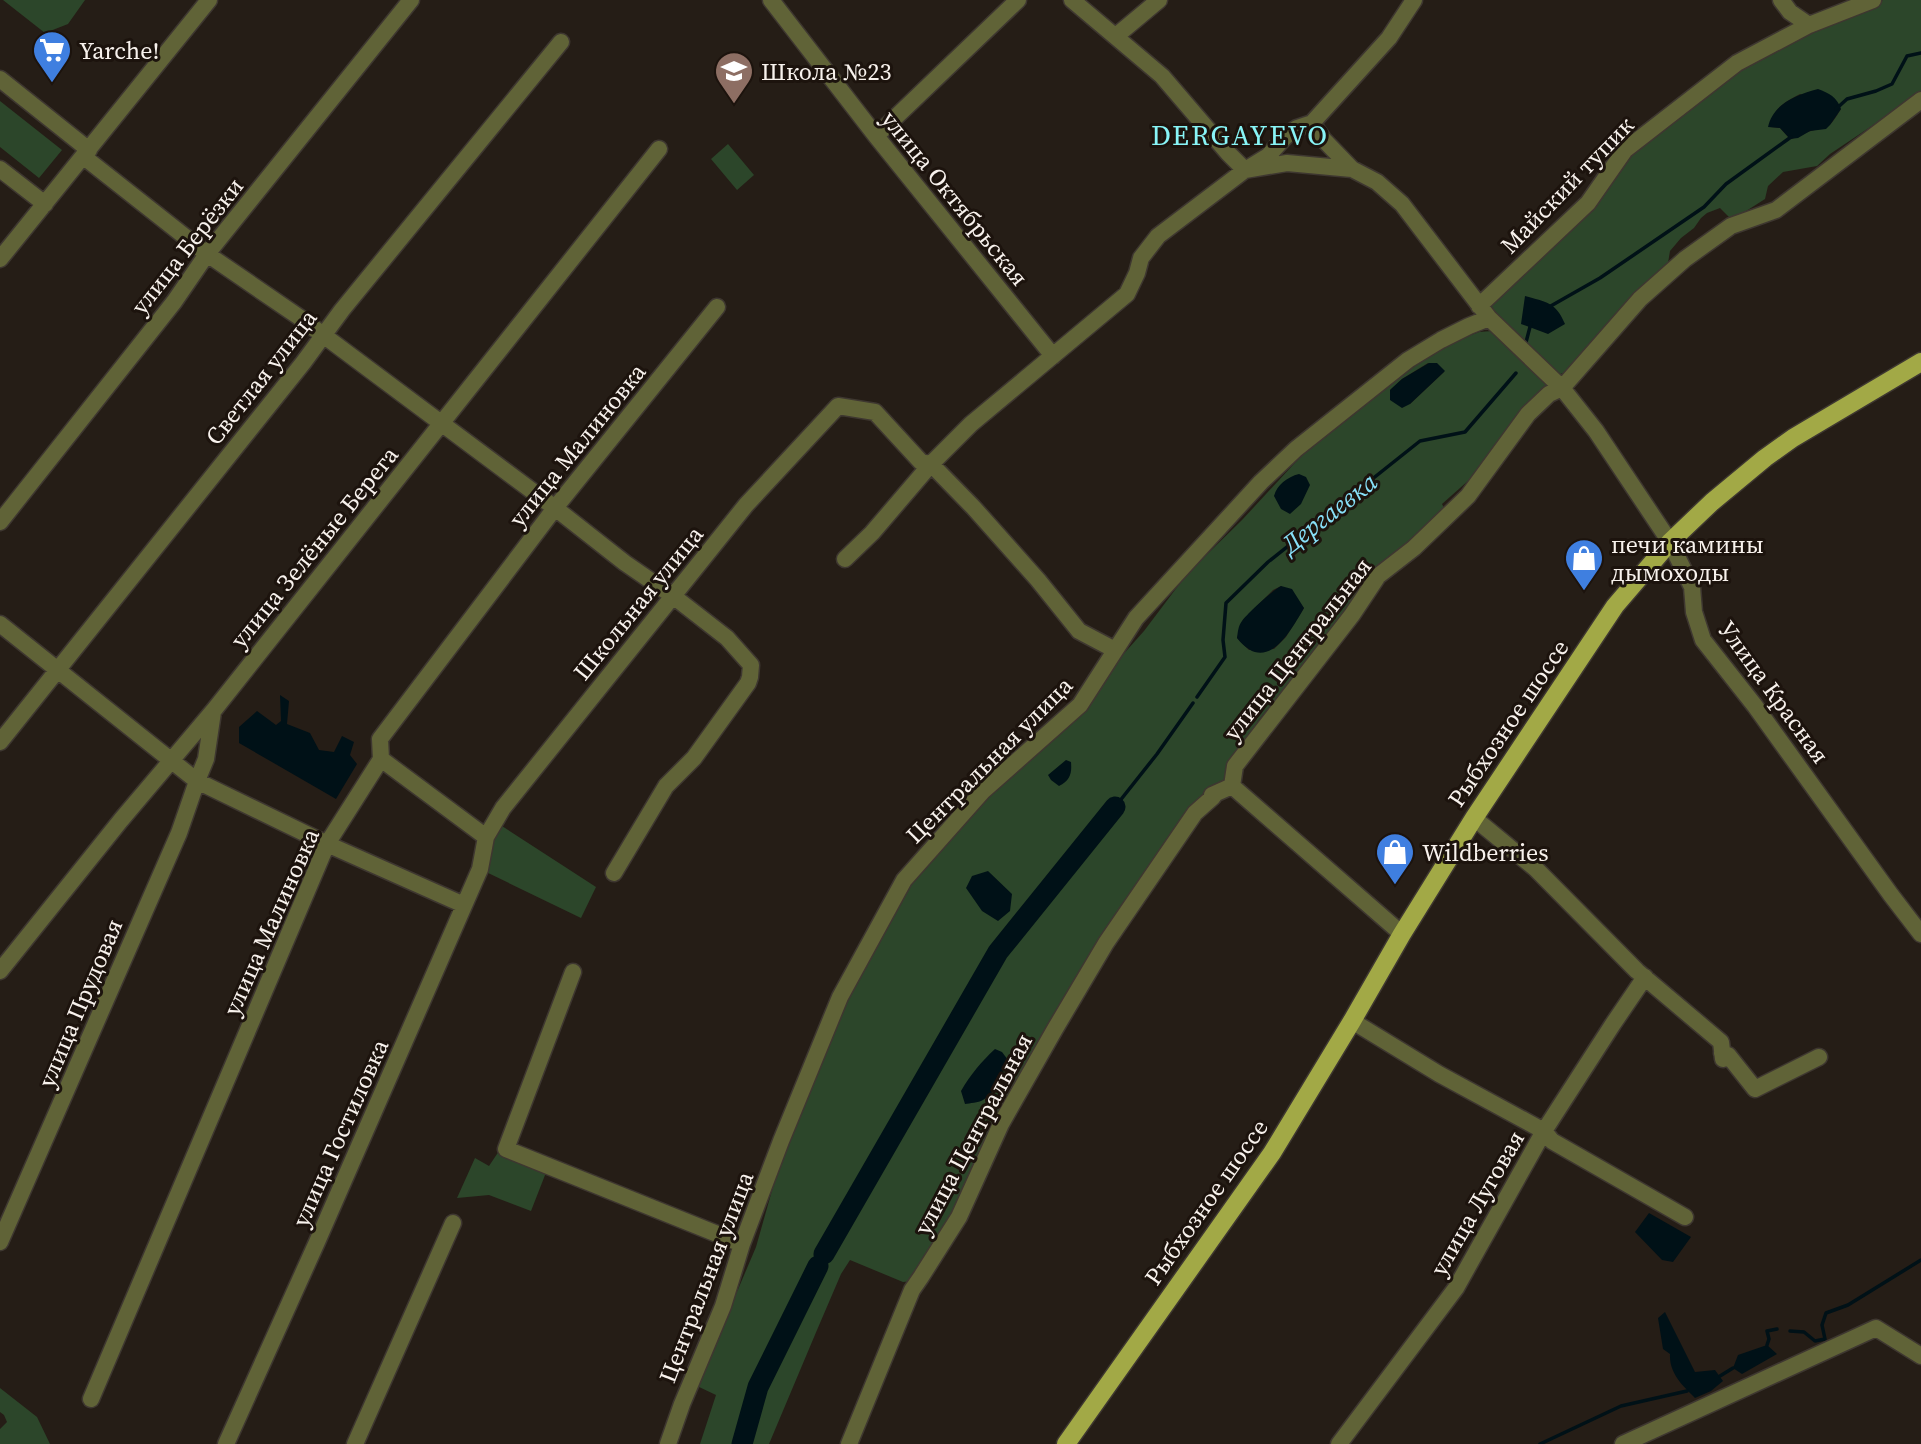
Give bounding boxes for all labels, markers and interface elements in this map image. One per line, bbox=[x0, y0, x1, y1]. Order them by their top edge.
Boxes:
supermarket icon: Yarche! bbox=[31, 29, 73, 84]
place label: Yarche! bbox=[79, 34, 159, 67]
school or university icon: Школа №23 bbox=[713, 50, 755, 105]
place label: Школа №23 bbox=[761, 55, 891, 88]
street label: улица Октябрьская bbox=[874, 103, 1036, 293]
street label: Майский тупик bbox=[1493, 109, 1641, 261]
district label: DERGAYEVO bbox=[1151, 116, 1329, 154]
street label: улица Берёзки bbox=[123, 171, 251, 321]
street label: Светлая улица bbox=[198, 302, 325, 452]
street label: улица Малиновка bbox=[501, 356, 654, 534]
street label: улица Зелёные Берега bbox=[222, 439, 406, 655]
water label: Дергаевка bbox=[1272, 464, 1385, 563]
street label: Школьная улица bbox=[565, 518, 711, 687]
place label: печи камины дымоходы bbox=[1611, 528, 1764, 589]
shop icon: печи камины дымоходы bbox=[1563, 537, 1605, 592]
street label: улица Центральная bbox=[1215, 551, 1379, 747]
street label: Улица Красная bbox=[1711, 614, 1837, 770]
street label: Рыбхозное шоссе bbox=[1440, 633, 1576, 813]
street label: Центральная улица bbox=[898, 669, 1080, 851]
street label: улица Малиновка bbox=[215, 823, 327, 1021]
shop icon: Wildberries bbox=[1374, 831, 1416, 886]
place label: Wildberries bbox=[1422, 836, 1549, 869]
street label: улица Прудовая bbox=[30, 914, 130, 1092]
street label: улица Центральная bbox=[906, 1028, 1040, 1240]
street label: улица Гостиловка bbox=[284, 1033, 396, 1232]
street label: Рыбхозное шоссе bbox=[1136, 1112, 1276, 1292]
street label: улица Луговая bbox=[1422, 1124, 1532, 1282]
street label: Центральная улица bbox=[651, 1166, 762, 1387]

